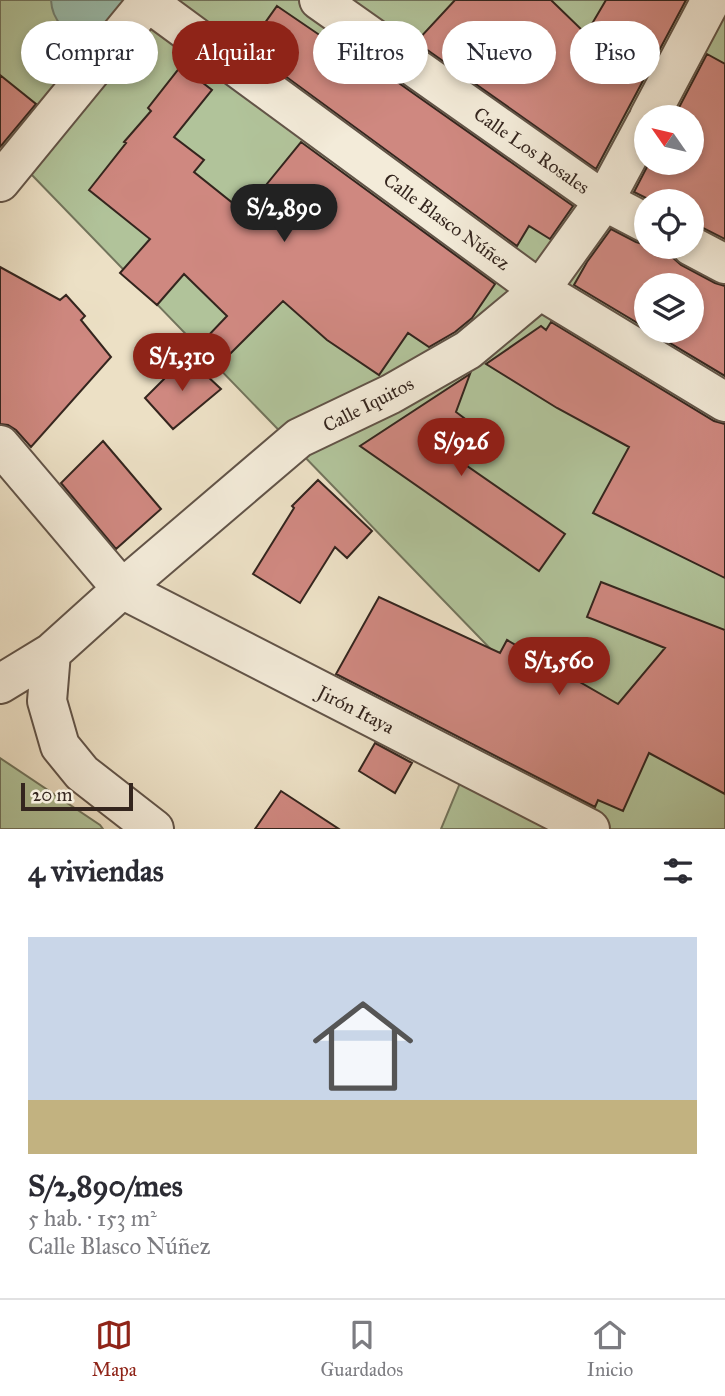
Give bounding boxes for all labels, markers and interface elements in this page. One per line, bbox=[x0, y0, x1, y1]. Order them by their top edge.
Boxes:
chip: Comprar bbox=[21, 21, 158, 84]
chip: Alquilar bbox=[172, 21, 299, 84]
chip: Filtros bbox=[313, 21, 428, 84]
chip: Nuevo bbox=[442, 21, 556, 84]
chip: Piso bbox=[570, 21, 660, 84]
street label: Calle Los Rosales bbox=[470, 102, 594, 199]
north arrow bbox=[634, 105, 704, 175]
map controls bbox=[634, 105, 704, 343]
street label: Calle Blasco Núñez bbox=[379, 168, 515, 275]
pin: S/2,890 bbox=[219, 184, 349, 244]
button: locate bbox=[634, 189, 704, 259]
text: S/2,890 bbox=[246, 193, 322, 221]
button: layers bbox=[634, 273, 704, 343]
pin: S/1,310 bbox=[117, 334, 247, 393]
text: S/1,310 bbox=[149, 342, 215, 370]
street label: Calle Iquitos bbox=[319, 372, 418, 438]
pin: S/926 bbox=[412, 419, 510, 478]
text: S/926 bbox=[434, 427, 488, 455]
pin: S/1,560 bbox=[494, 638, 624, 697]
text: S/1,560 bbox=[524, 646, 594, 674]
street label: Jirón Itaya bbox=[311, 679, 399, 740]
scale bar bbox=[21, 780, 133, 812]
text: 20 m bbox=[32, 783, 73, 806]
icon: filters bbox=[659, 852, 697, 890]
text: 4 viviendas bbox=[28, 853, 164, 889]
icon: home bbox=[300, 983, 426, 1109]
text: S/2,890/mes bbox=[28, 1168, 183, 1204]
text: 5 hab. · 153 m² bbox=[28, 1204, 157, 1232]
text: Calle Blasco Núñez bbox=[28, 1232, 210, 1260]
tab: Mapa bbox=[92, 1316, 137, 1381]
tab: Guardados bbox=[320, 1316, 403, 1381]
tab: Inicio bbox=[587, 1316, 633, 1381]

